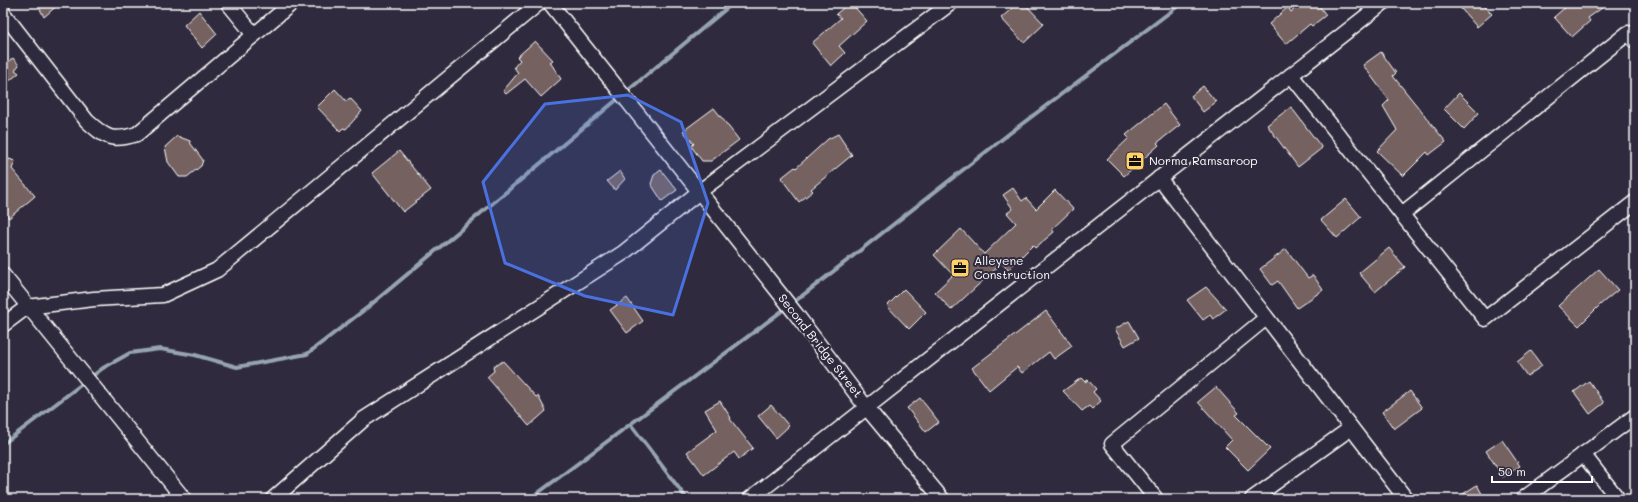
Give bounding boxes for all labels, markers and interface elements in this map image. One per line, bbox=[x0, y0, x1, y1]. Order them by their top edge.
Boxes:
office icon: Norma Ramsaroop bbox=[1124, 150, 1146, 172]
place label: Norma Ramsaroop bbox=[1149, 152, 1258, 168]
place label: Alleyene Construction bbox=[974, 252, 1050, 282]
office icon: Alleyene Construction bbox=[949, 257, 971, 279]
street label: Second Bridge Street bbox=[775, 290, 866, 401]
scale bar bbox=[1492, 458, 1592, 484]
text: 50 m bbox=[1498, 463, 1526, 479]

